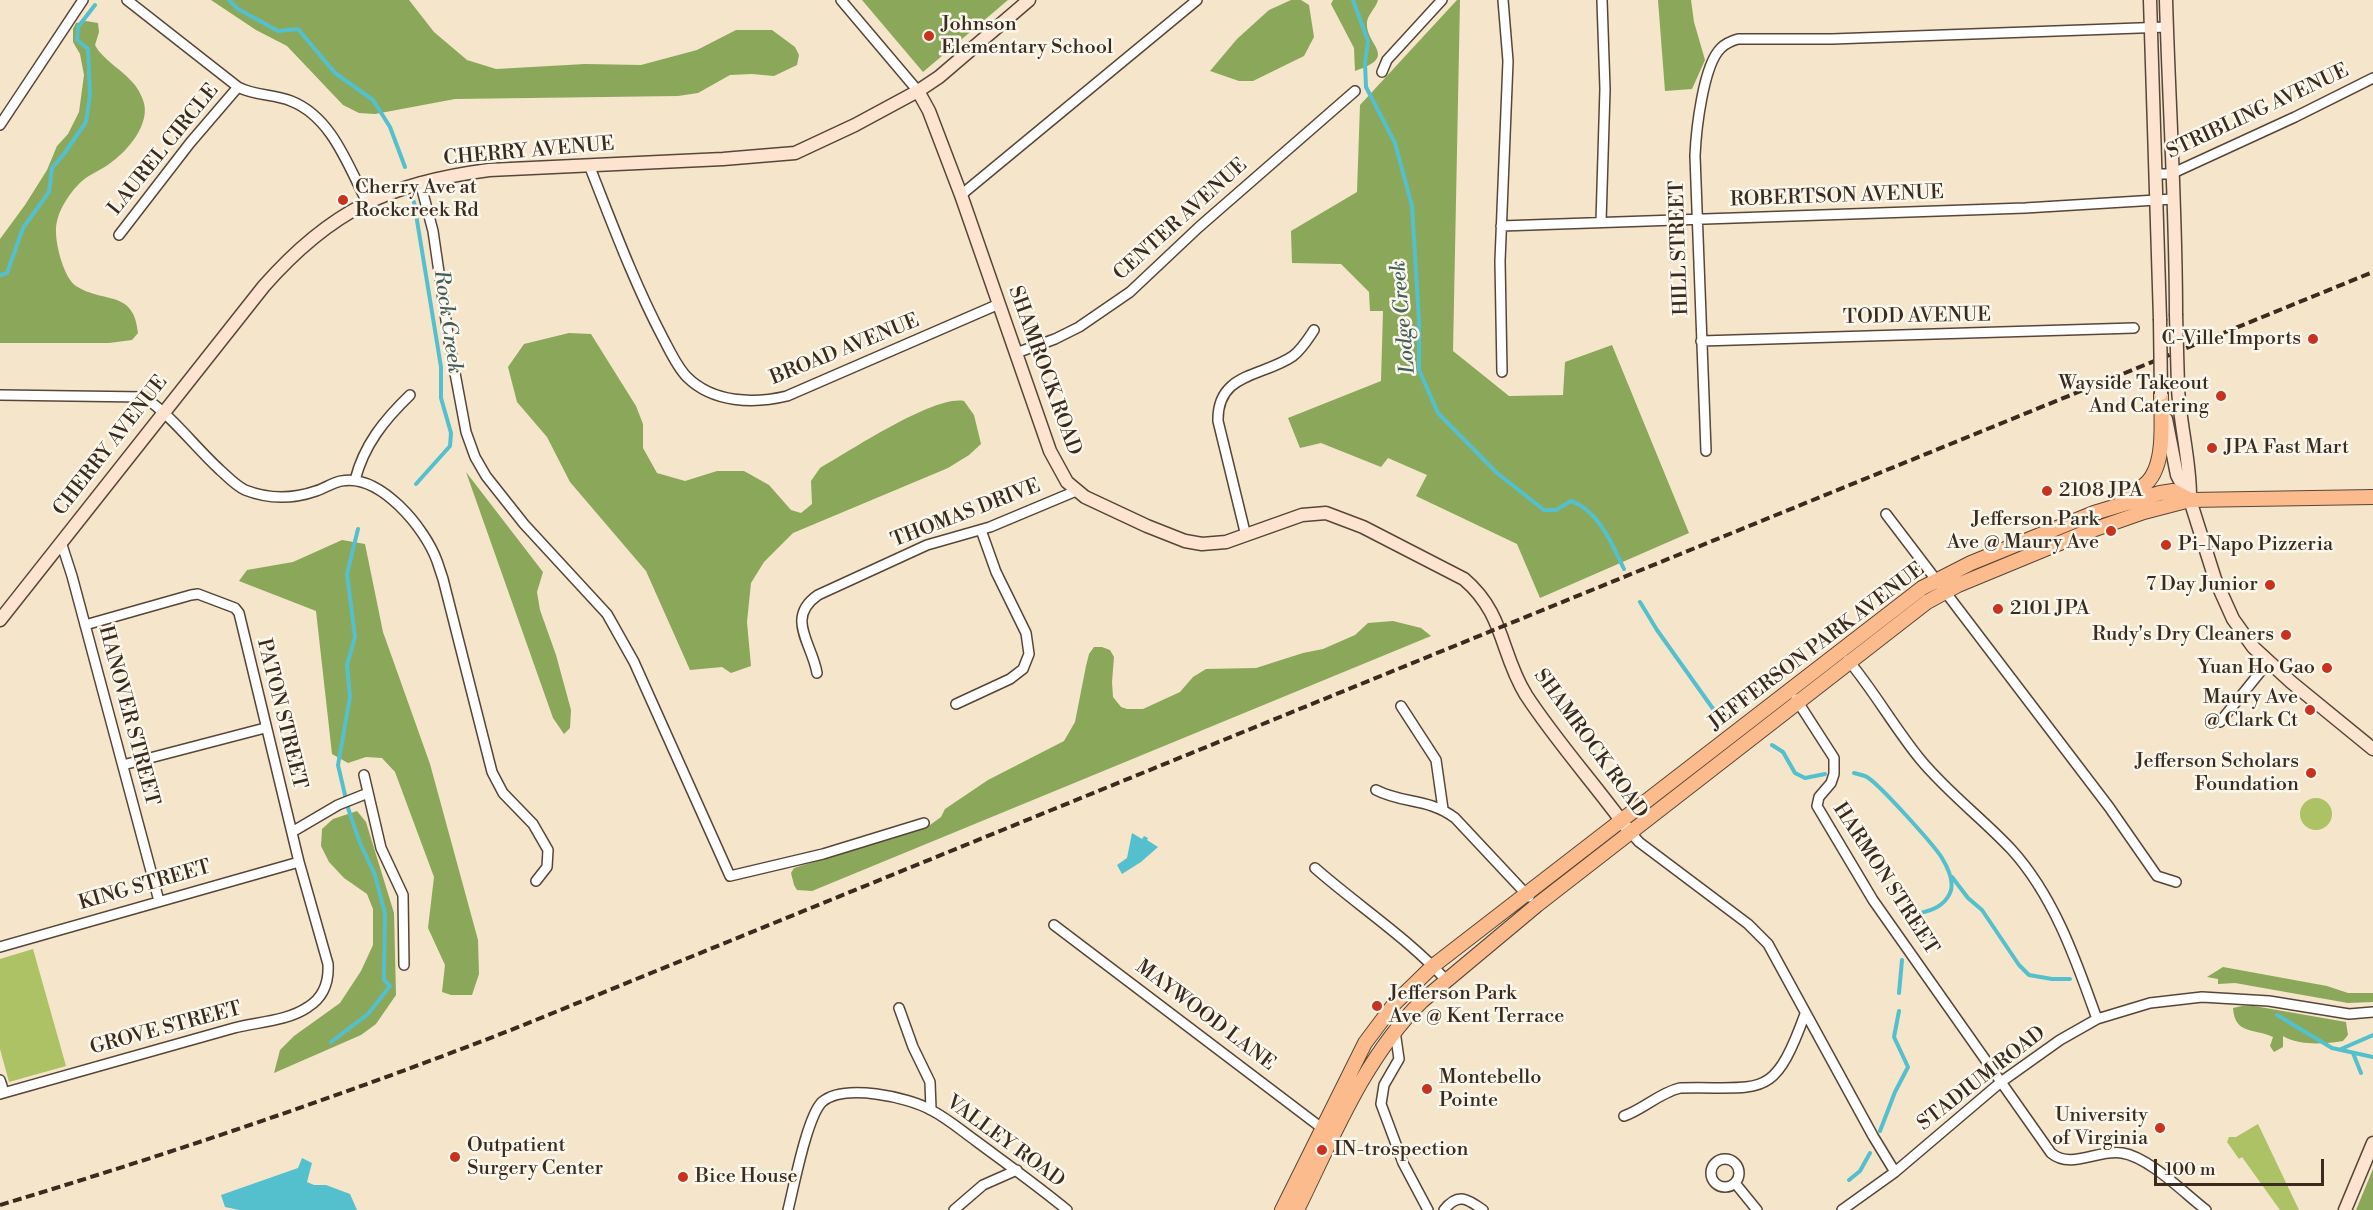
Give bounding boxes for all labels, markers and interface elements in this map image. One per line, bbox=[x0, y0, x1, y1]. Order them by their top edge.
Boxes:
place label: Johnson Elementary School bbox=[941, 13, 1113, 60]
marker: Johnson Elementary School bbox=[922, 29, 936, 43]
street label: STRIBLING AVENUE bbox=[2163, 59, 2353, 165]
street label: LAUREL CIRCLE bbox=[104, 79, 224, 221]
street label: CHERRY AVENUE bbox=[443, 133, 615, 171]
street label: CENTER AVENUE bbox=[1109, 154, 1253, 286]
place label: Cherry Ave at Rockcreek Rd bbox=[355, 176, 479, 223]
street label: HILL STREET bbox=[1666, 180, 1694, 316]
street label: ROBERTSON AVENUE bbox=[1730, 181, 1944, 213]
marker: Cherry Ave at Rockcreek Rd bbox=[336, 193, 350, 207]
water label: Lodge Creek bbox=[1387, 260, 1421, 374]
water label: Rock Creek bbox=[427, 269, 467, 375]
street label: SHAMROCK ROAD bbox=[1002, 283, 1086, 459]
street label: TODD AVENUE bbox=[1843, 304, 1991, 330]
street label: BROAD AVENUE bbox=[767, 309, 923, 391]
place label: C-Ville Imports bbox=[2162, 327, 2301, 351]
marker: C-Ville Imports bbox=[2306, 332, 2320, 346]
street label: CHERRY AVENUE bbox=[49, 371, 173, 521]
place label: Wayside Takeout And Catering bbox=[2058, 372, 2209, 419]
marker: Wayside Takeout And Catering bbox=[2214, 389, 2228, 403]
place label: JPA Fast Mart bbox=[2224, 436, 2349, 460]
marker: JPA Fast Mart bbox=[2205, 441, 2219, 455]
street label: THOMAS DRIVE bbox=[888, 475, 1044, 553]
place label: 2108 JPA bbox=[2059, 479, 2143, 503]
marker: 2108 JPA bbox=[2040, 484, 2054, 498]
place label: Jefferson Park Ave @ Maury Ave bbox=[1947, 508, 2099, 555]
marker: Jefferson Park Ave @ Maury Ave bbox=[2104, 524, 2118, 538]
place label: Pi-Napo Pizzeria bbox=[2178, 533, 2333, 557]
marker: Pi-Napo Pizzeria bbox=[2159, 538, 2173, 552]
street label: JEFFERSON PARK AVENUE bbox=[1704, 558, 1930, 736]
place label: 7 Day Junior bbox=[2146, 573, 2258, 597]
marker: 7 Day Junior bbox=[2263, 578, 2277, 592]
place label: 2101 JPA bbox=[2010, 597, 2090, 621]
marker: 2101 JPA bbox=[1991, 602, 2005, 616]
street label: HANOVER STREET bbox=[92, 623, 164, 809]
place label: Rudy's Dry Cleaners bbox=[2092, 623, 2274, 647]
marker: Rudy's Dry Cleaners bbox=[2279, 628, 2293, 642]
street label: PATON STREET bbox=[251, 636, 311, 792]
place label: Yuan Ho Gao bbox=[2198, 656, 2315, 680]
marker: Yuan Ho Gao bbox=[2320, 661, 2334, 675]
street label: SHAMROCK ROAD bbox=[1528, 665, 1652, 823]
place label: Maury Ave @ Clark Ct bbox=[2203, 686, 2298, 733]
marker: Maury Ave @ Clark Ct bbox=[2303, 703, 2317, 717]
place label: Jefferson Scholars Foundation bbox=[2135, 750, 2299, 797]
marker: Jefferson Scholars Foundation bbox=[2304, 766, 2318, 780]
street label: HARMON STREET bbox=[1827, 799, 1943, 959]
street label: KING STREET bbox=[76, 856, 214, 916]
street label: MAYWOOD LANE bbox=[1130, 956, 1280, 1076]
place label: Jefferson Park Ave @ Kent Terrace bbox=[1389, 982, 1564, 1029]
street label: GROVE STREET bbox=[88, 997, 244, 1061]
marker: Jefferson Park Ave @ Kent Terrace bbox=[1370, 999, 1384, 1013]
street label: STADIUM ROAD bbox=[1913, 1022, 2051, 1136]
place label: Montebello Pointe bbox=[1439, 1066, 1541, 1113]
marker: Montebello Pointe bbox=[1420, 1082, 1434, 1096]
street label: VALLEY ROAD bbox=[941, 1091, 1069, 1193]
place label: University of Virginia bbox=[2052, 1104, 2148, 1151]
marker: University of Virginia bbox=[2153, 1121, 2167, 1135]
place label: Outpatient Surgery Center bbox=[467, 1134, 603, 1181]
place label: IN-trospection bbox=[1334, 1138, 1468, 1162]
marker: IN-trospection bbox=[1315, 1143, 1329, 1157]
scale bar bbox=[2157, 1147, 2326, 1185]
marker: Outpatient Surgery Center bbox=[448, 1150, 462, 1164]
text: 100 m bbox=[2165, 1158, 2216, 1181]
place label: Bice House bbox=[695, 1165, 797, 1189]
marker: Bice House bbox=[676, 1170, 690, 1184]

